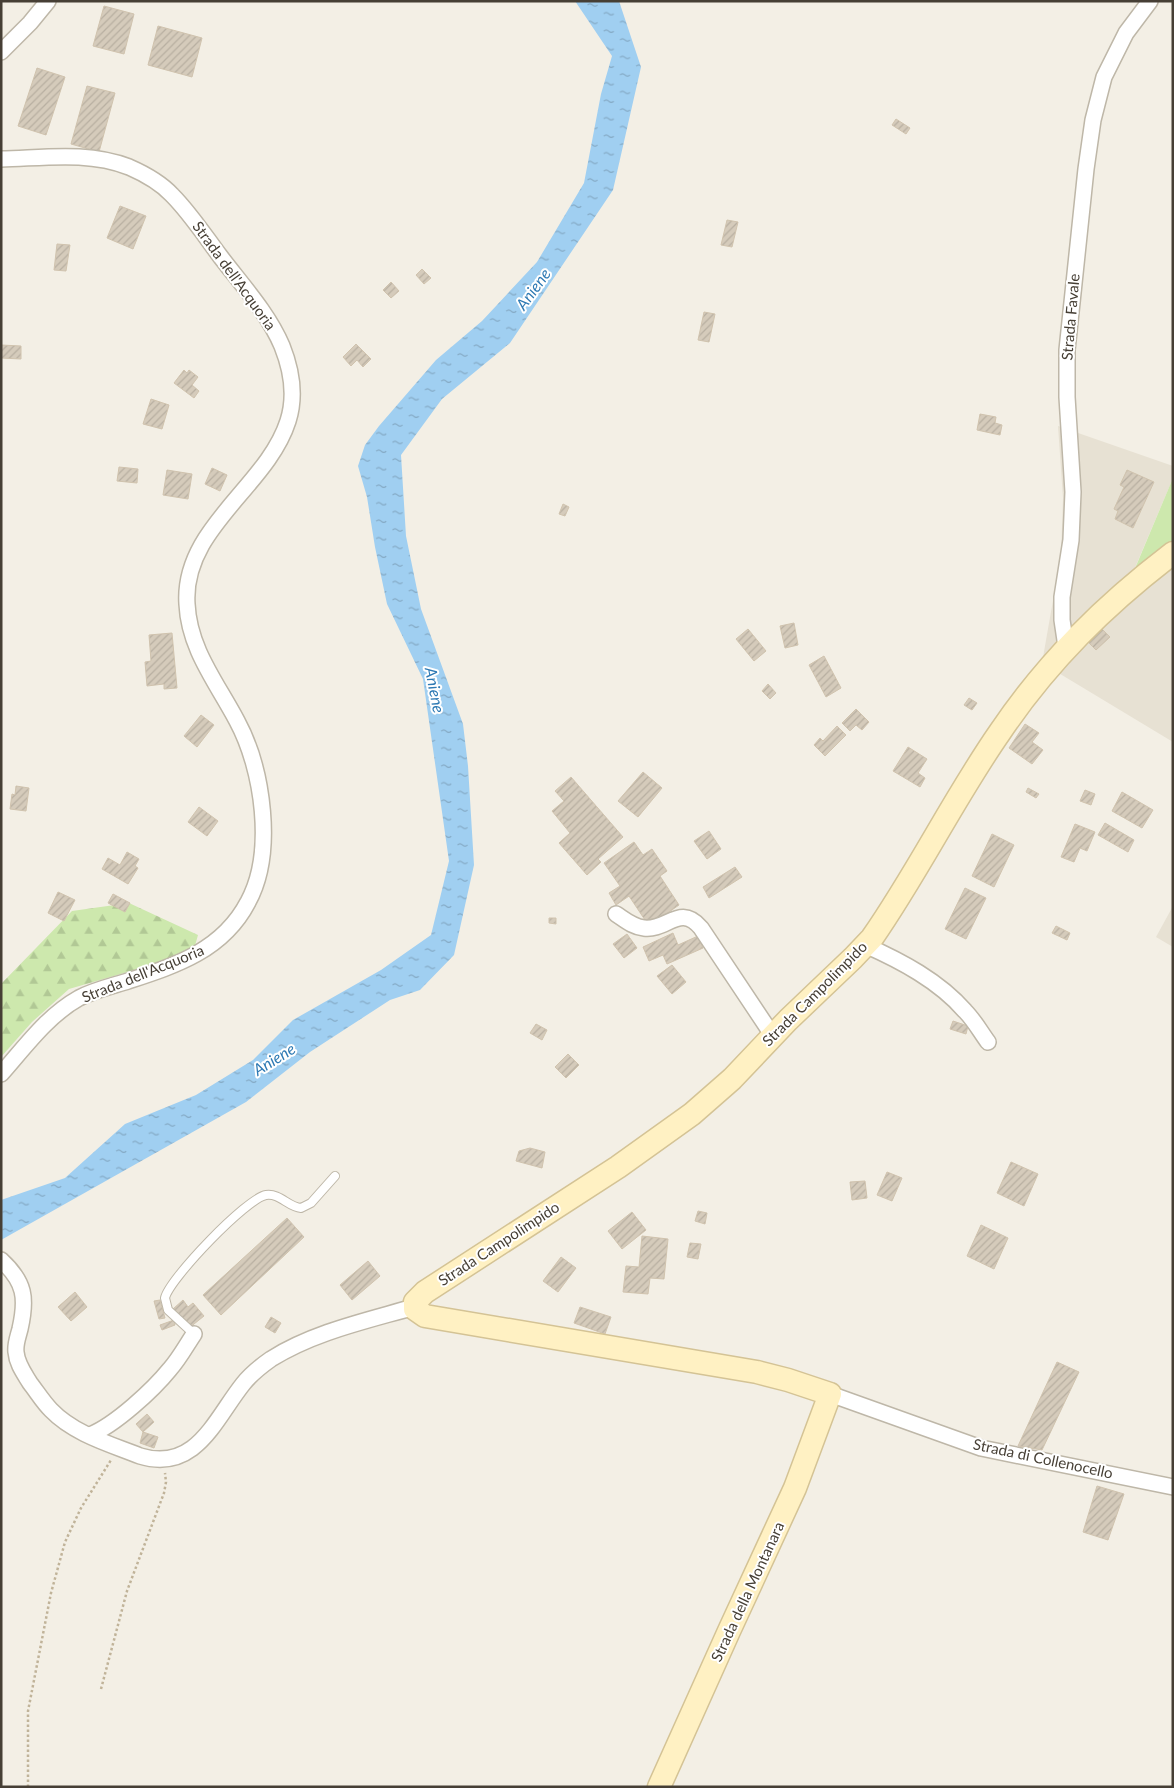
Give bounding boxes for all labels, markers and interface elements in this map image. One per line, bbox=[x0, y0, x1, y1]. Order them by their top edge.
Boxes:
street label: Strada dell'Acquoria bbox=[189, 218, 280, 333]
water label: Aniene bbox=[511, 264, 554, 314]
street label: Strada Favale bbox=[1057, 273, 1083, 361]
water label: Aniene bbox=[422, 665, 449, 715]
street label: Strada Campolimpido bbox=[758, 937, 870, 1049]
street label: Strada dell'Acquoria bbox=[79, 940, 206, 1006]
water label: Aniene bbox=[248, 1038, 299, 1079]
street label: Strada Campolimpido bbox=[435, 1197, 562, 1289]
street label: Strada di Collenocello bbox=[972, 1434, 1115, 1482]
street label: Strada della Montanara bbox=[707, 1519, 787, 1664]

